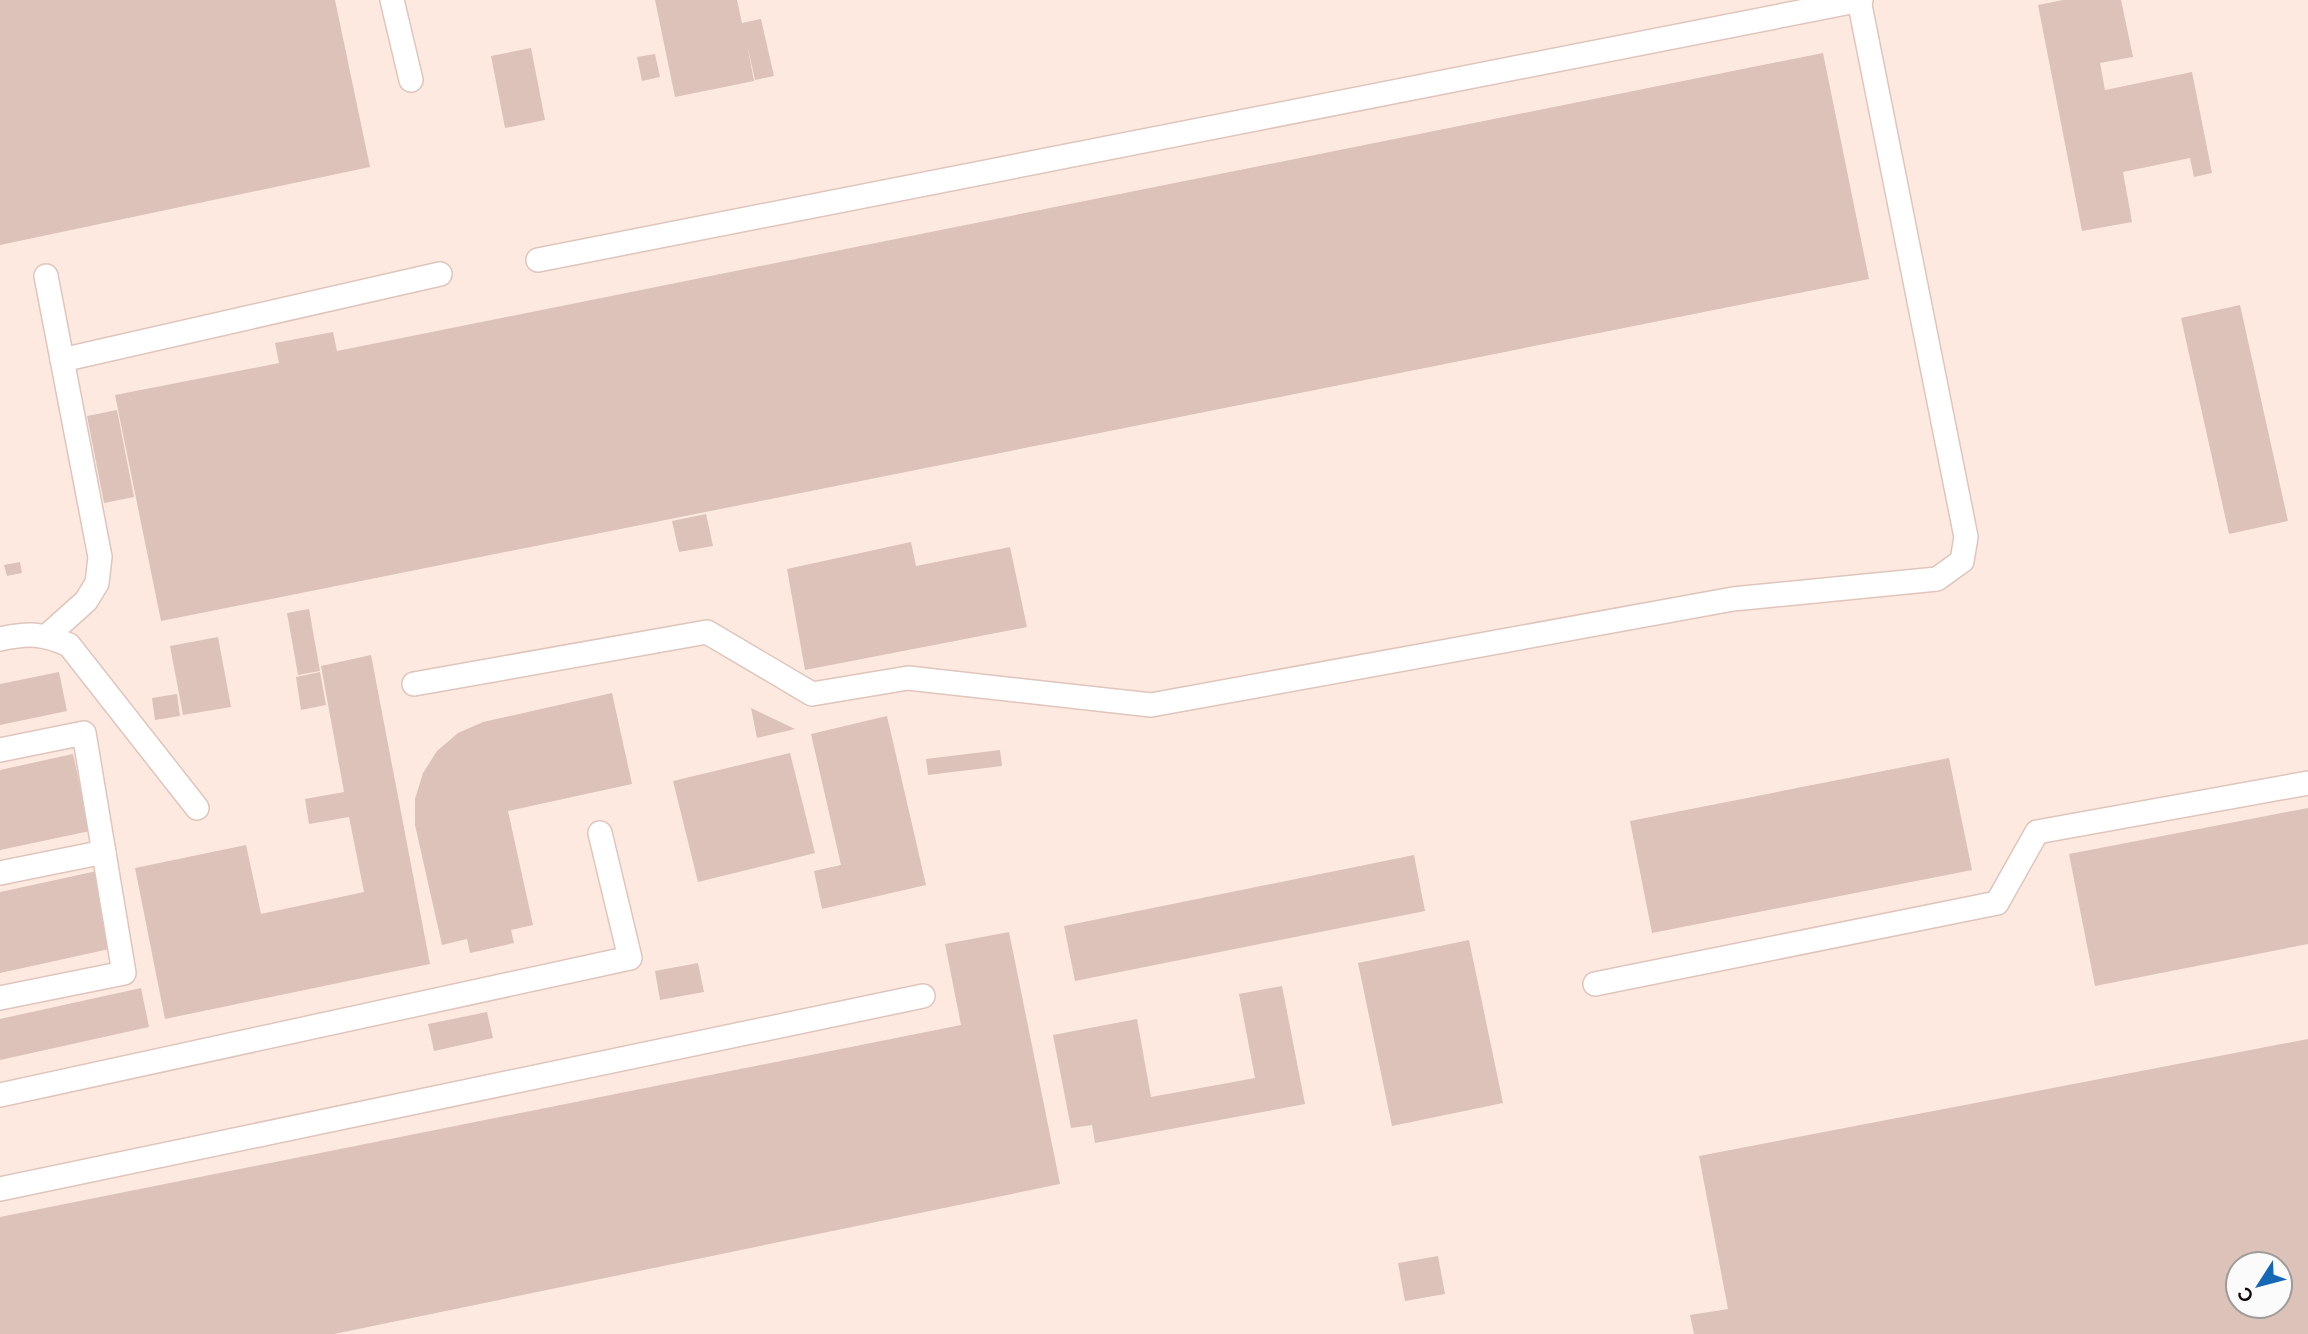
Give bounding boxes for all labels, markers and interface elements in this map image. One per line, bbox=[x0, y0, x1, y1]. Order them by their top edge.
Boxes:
north arrow bbox=[2224, 1250, 2294, 1320]
text: С bbox=[2233, 1283, 2258, 1307]

